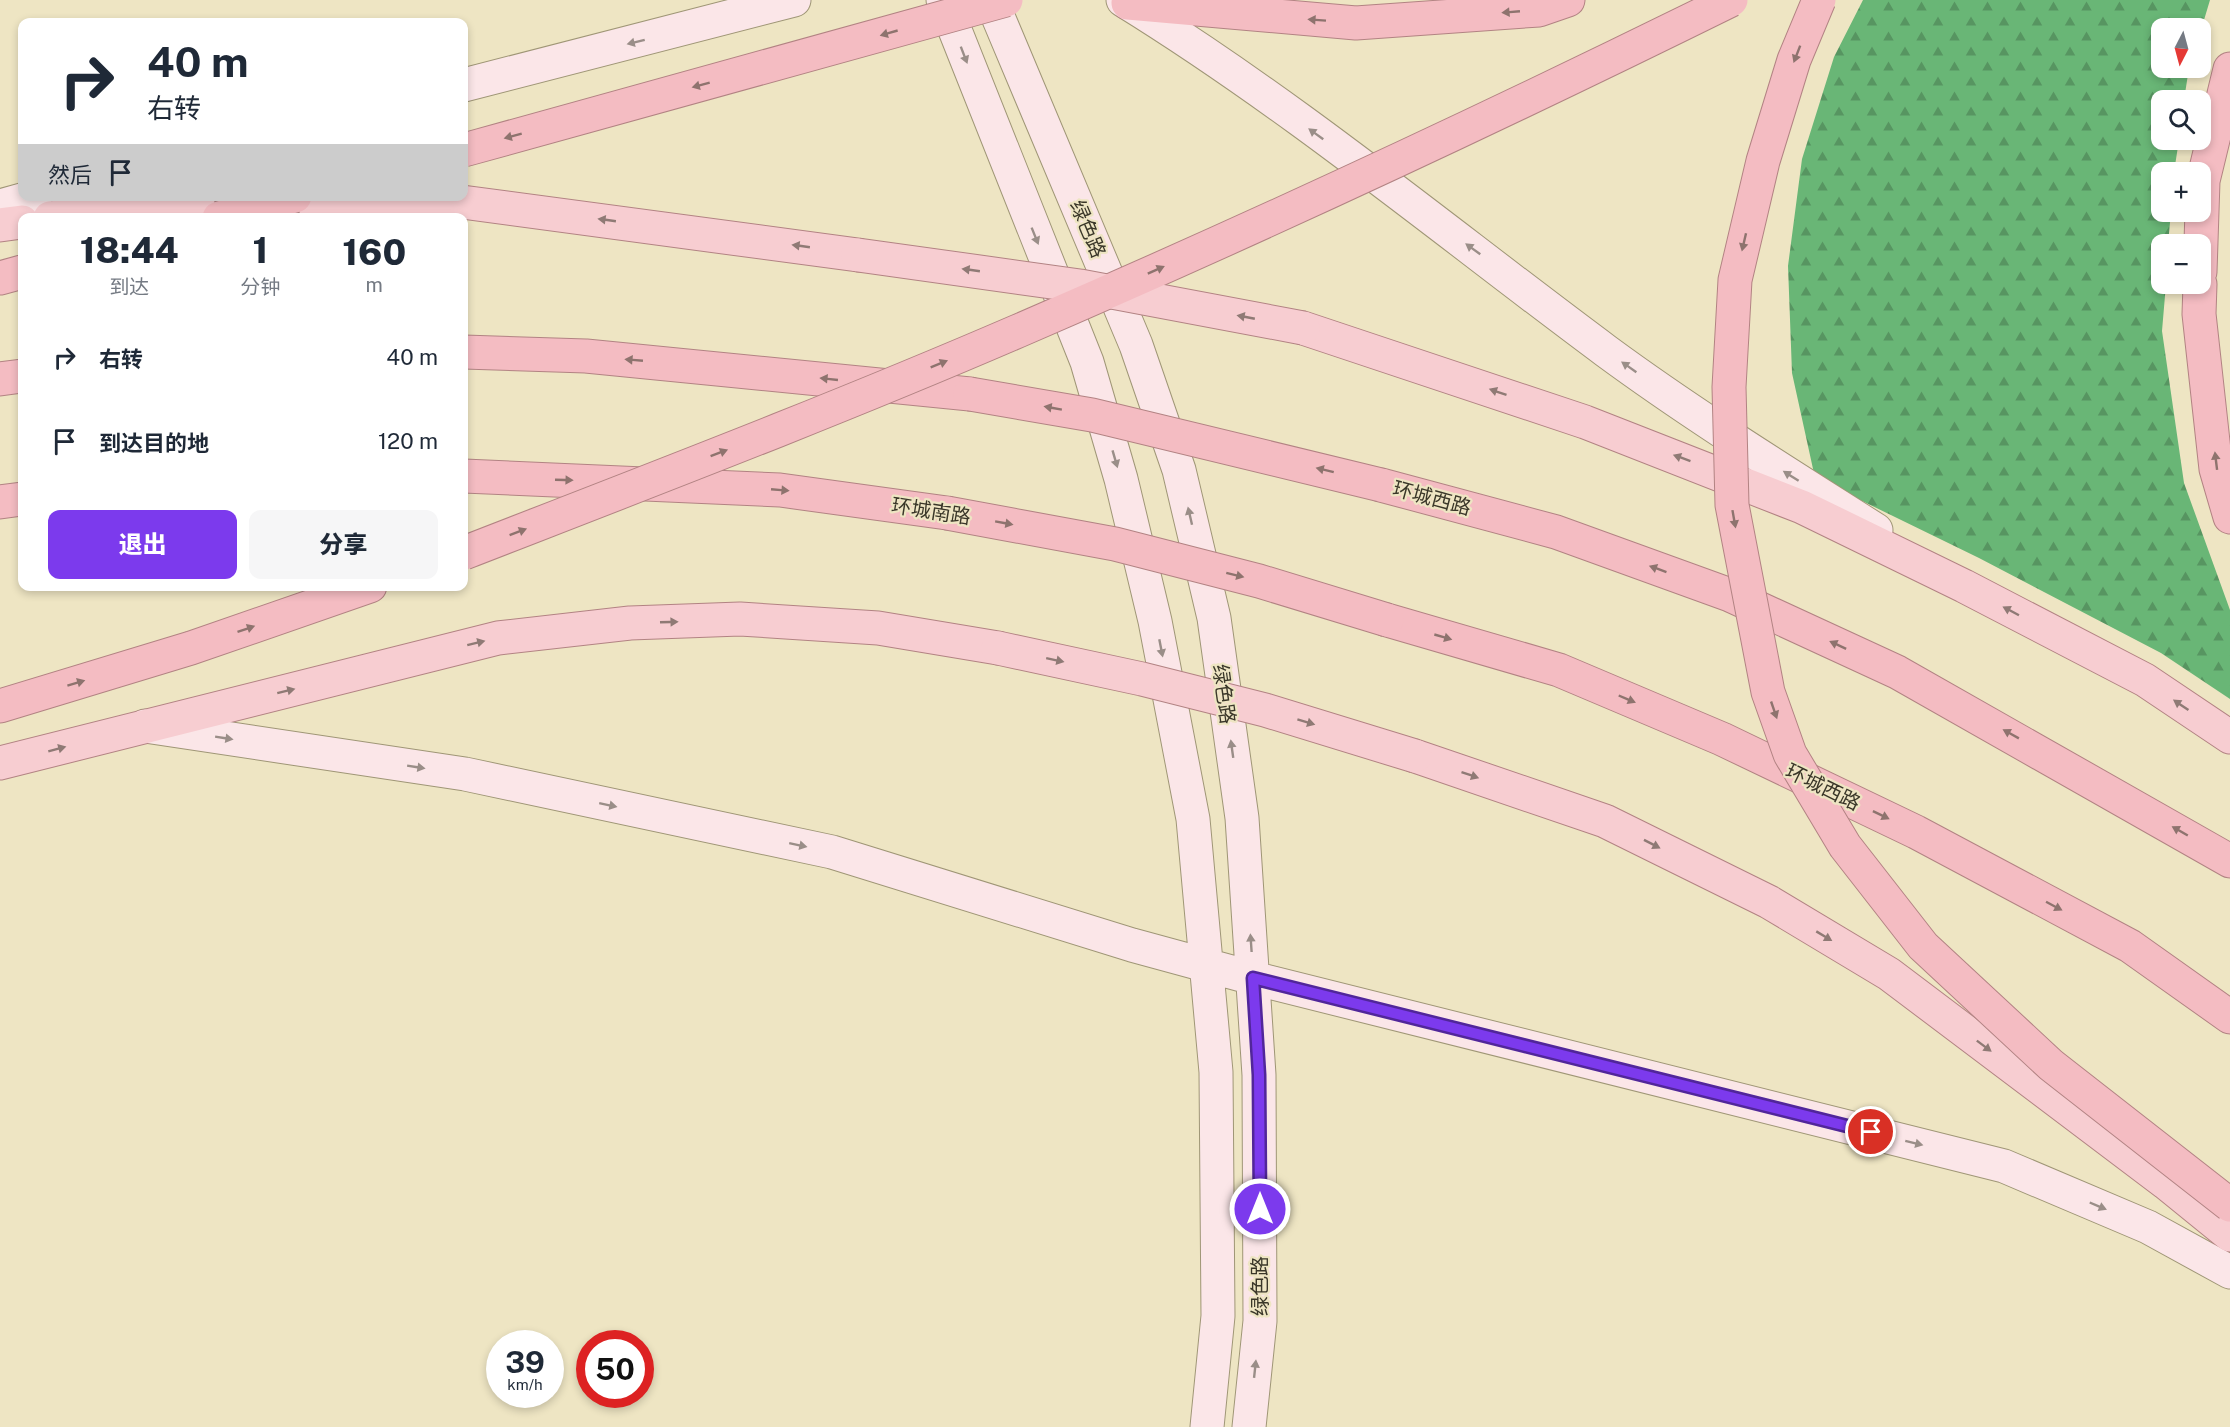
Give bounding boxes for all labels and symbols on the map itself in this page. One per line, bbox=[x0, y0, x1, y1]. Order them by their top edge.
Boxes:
one-way arrow bbox=[1502, 7, 1521, 17]
one-way arrow bbox=[1307, 15, 1326, 25]
north arrow bbox=[2151, 18, 2211, 78]
one-way arrow bbox=[880, 29, 898, 38]
one-way arrow bbox=[627, 37, 645, 47]
one-way arrow bbox=[1792, 45, 1801, 63]
one-way arrow bbox=[959, 46, 969, 64]
one-way arrow bbox=[692, 80, 710, 90]
one-way arrow bbox=[1309, 128, 1324, 140]
one-way arrow bbox=[504, 132, 522, 141]
street label: 绿色路 bbox=[1065, 197, 1111, 261]
one-way arrow bbox=[598, 215, 617, 224]
one-way arrow bbox=[1031, 227, 1041, 245]
one-way arrow bbox=[1739, 233, 1748, 252]
one-way arrow bbox=[791, 242, 810, 251]
one-way arrow bbox=[1466, 244, 1481, 256]
one-way arrow bbox=[1147, 264, 1165, 274]
one-way arrow bbox=[961, 266, 980, 275]
one-way arrow bbox=[1236, 312, 1255, 321]
one-way arrow bbox=[625, 355, 644, 365]
one-way arrow bbox=[930, 359, 948, 369]
one-way arrow bbox=[1621, 361, 1637, 373]
one-way arrow bbox=[819, 374, 838, 384]
one-way arrow bbox=[1489, 386, 1507, 396]
one-way arrow bbox=[1043, 404, 1062, 413]
one-way arrow bbox=[710, 448, 728, 457]
one-way arrow bbox=[1111, 450, 1120, 468]
one-way arrow bbox=[2211, 451, 2220, 470]
one-way arrow bbox=[1673, 452, 1691, 462]
one-way arrow bbox=[1316, 465, 1334, 474]
one-way arrow bbox=[1782, 470, 1799, 481]
one-way arrow bbox=[554, 475, 573, 484]
street label: 环城西路 bbox=[1390, 476, 1474, 520]
one-way arrow bbox=[770, 485, 789, 495]
street label: 环城南路 bbox=[890, 493, 972, 529]
one-way arrow bbox=[1184, 507, 1194, 526]
one-way arrow bbox=[1730, 510, 1739, 529]
one-way arrow bbox=[995, 519, 1014, 528]
one-way arrow bbox=[509, 527, 527, 536]
one-way arrow bbox=[1649, 564, 1667, 573]
one-way arrow bbox=[1226, 570, 1245, 580]
one-way arrow bbox=[2002, 606, 2020, 616]
one-way arrow bbox=[660, 617, 679, 627]
one-way arrow bbox=[237, 624, 255, 634]
one-way arrow bbox=[1434, 633, 1452, 642]
one-way arrow bbox=[466, 638, 485, 648]
one-way arrow bbox=[1157, 639, 1166, 658]
one-way arrow bbox=[1829, 640, 1846, 649]
one-way arrow bbox=[1046, 656, 1065, 665]
street label: 绿色路 bbox=[1208, 663, 1240, 725]
one-way arrow bbox=[67, 678, 85, 687]
one-way arrow bbox=[277, 685, 296, 695]
one-way arrow bbox=[1619, 694, 1637, 704]
one-way arrow bbox=[2174, 699, 2190, 711]
one-way arrow bbox=[1770, 701, 1780, 719]
one-way arrow bbox=[1297, 718, 1315, 727]
one-way arrow bbox=[2002, 730, 2019, 740]
one-way arrow bbox=[214, 733, 233, 742]
one-way arrow bbox=[1228, 740, 1237, 759]
one-way arrow bbox=[47, 743, 66, 753]
street label: 环城西路 bbox=[1782, 759, 1864, 815]
one-way arrow bbox=[407, 762, 426, 771]
one-way arrow bbox=[1461, 770, 1479, 780]
one-way arrow bbox=[598, 800, 617, 810]
one-way arrow bbox=[1872, 810, 1889, 820]
one-way arrow bbox=[2171, 826, 2188, 836]
one-way arrow bbox=[789, 840, 808, 850]
one-way arrow bbox=[1643, 840, 1660, 849]
one-way arrow bbox=[2045, 901, 2062, 910]
one-way arrow bbox=[1816, 930, 1832, 941]
one-way arrow bbox=[1246, 934, 1256, 953]
one-way arrow bbox=[1976, 1040, 1992, 1052]
pin bbox=[1845, 1106, 1896, 1157]
one-way arrow bbox=[1905, 1138, 1923, 1148]
position arrow bbox=[1228, 1177, 1292, 1241]
one-way arrow bbox=[2090, 1201, 2108, 1211]
street label: 绿色路 bbox=[1248, 1256, 1272, 1316]
speed limit sign: 50 bbox=[576, 1330, 654, 1408]
one-way arrow bbox=[1250, 1359, 1260, 1378]

